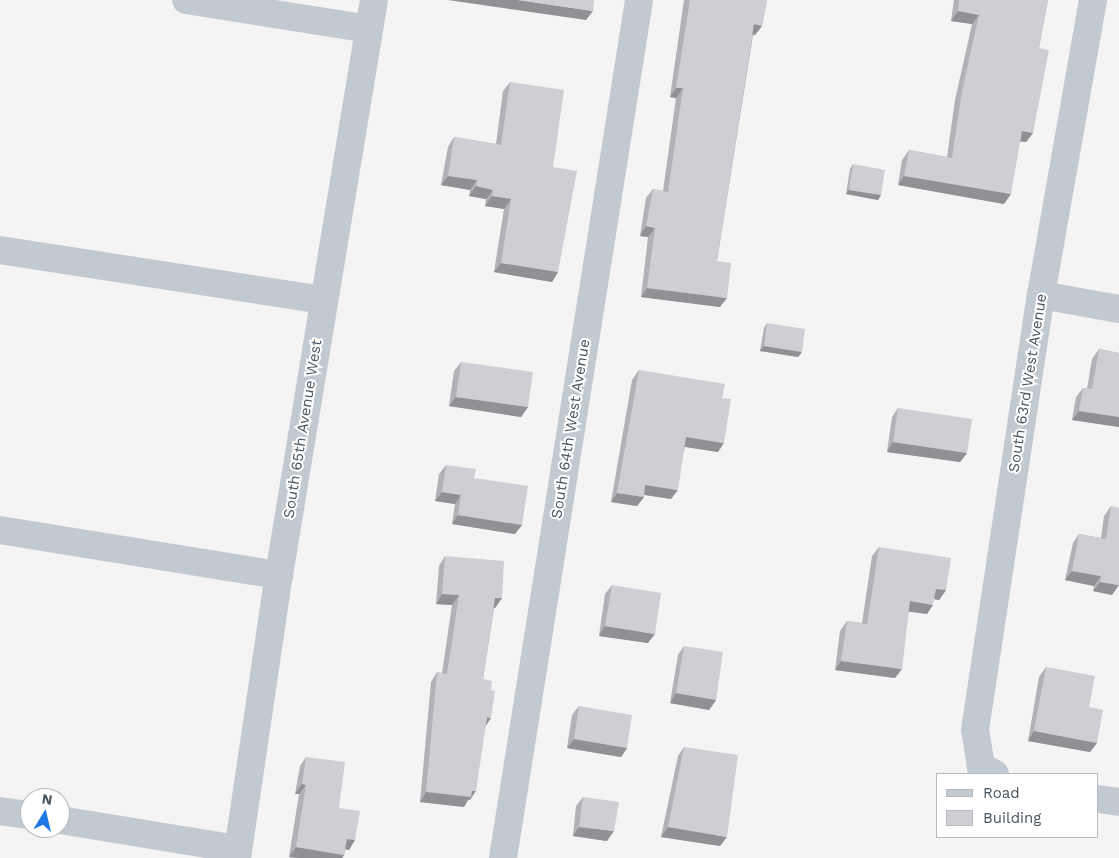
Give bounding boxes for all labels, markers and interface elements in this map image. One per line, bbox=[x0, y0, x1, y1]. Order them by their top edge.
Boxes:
street label: South 63rd West Avenue bbox=[1005, 292, 1051, 474]
street label: South 64th West Avenue bbox=[548, 337, 594, 521]
street label: South 65th Avenue West bbox=[280, 338, 326, 520]
legend bbox=[936, 773, 1099, 838]
text: Road bbox=[983, 784, 1020, 802]
north arrow bbox=[20, 788, 70, 838]
text: N bbox=[41, 790, 54, 808]
text: Building bbox=[983, 809, 1041, 827]

